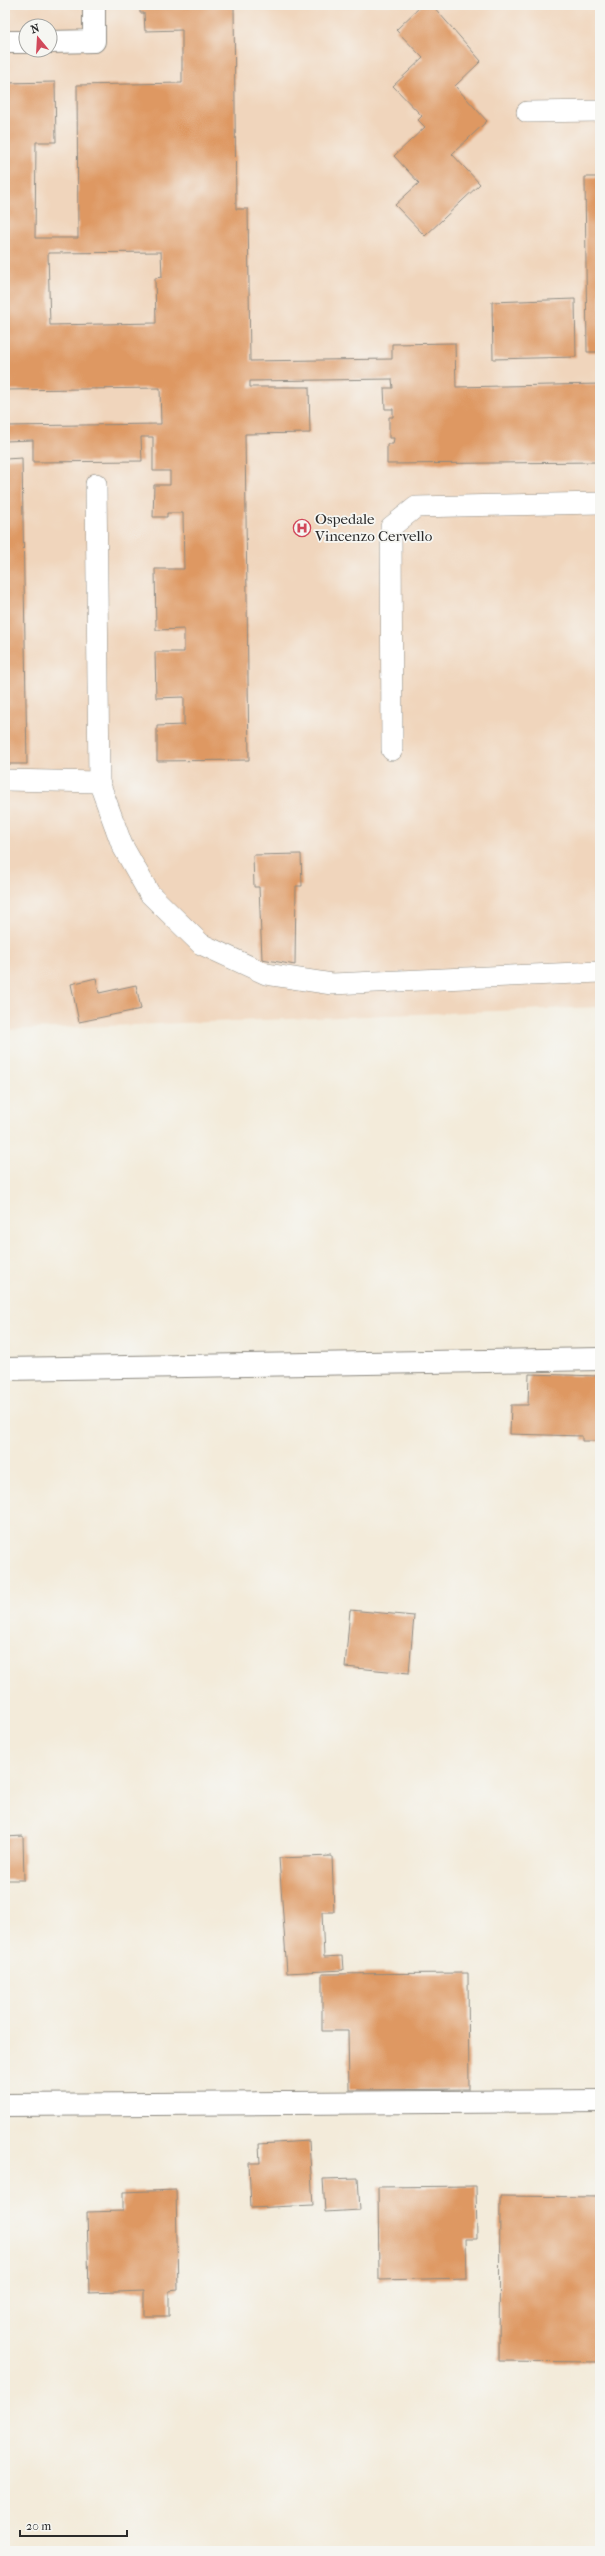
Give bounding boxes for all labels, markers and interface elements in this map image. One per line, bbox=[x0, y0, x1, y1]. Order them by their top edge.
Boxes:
north arrow bbox=[18, 18, 58, 58]
text: N bbox=[29, 21, 42, 36]
place label: Ospedale Vincenzo Cervello bbox=[314, 510, 433, 545]
hospital icon: Ospedale Vincenzo Cervello bbox=[292, 518, 312, 538]
scale bar bbox=[20, 2512, 127, 2538]
text: 20 m bbox=[26, 2519, 51, 2533]

